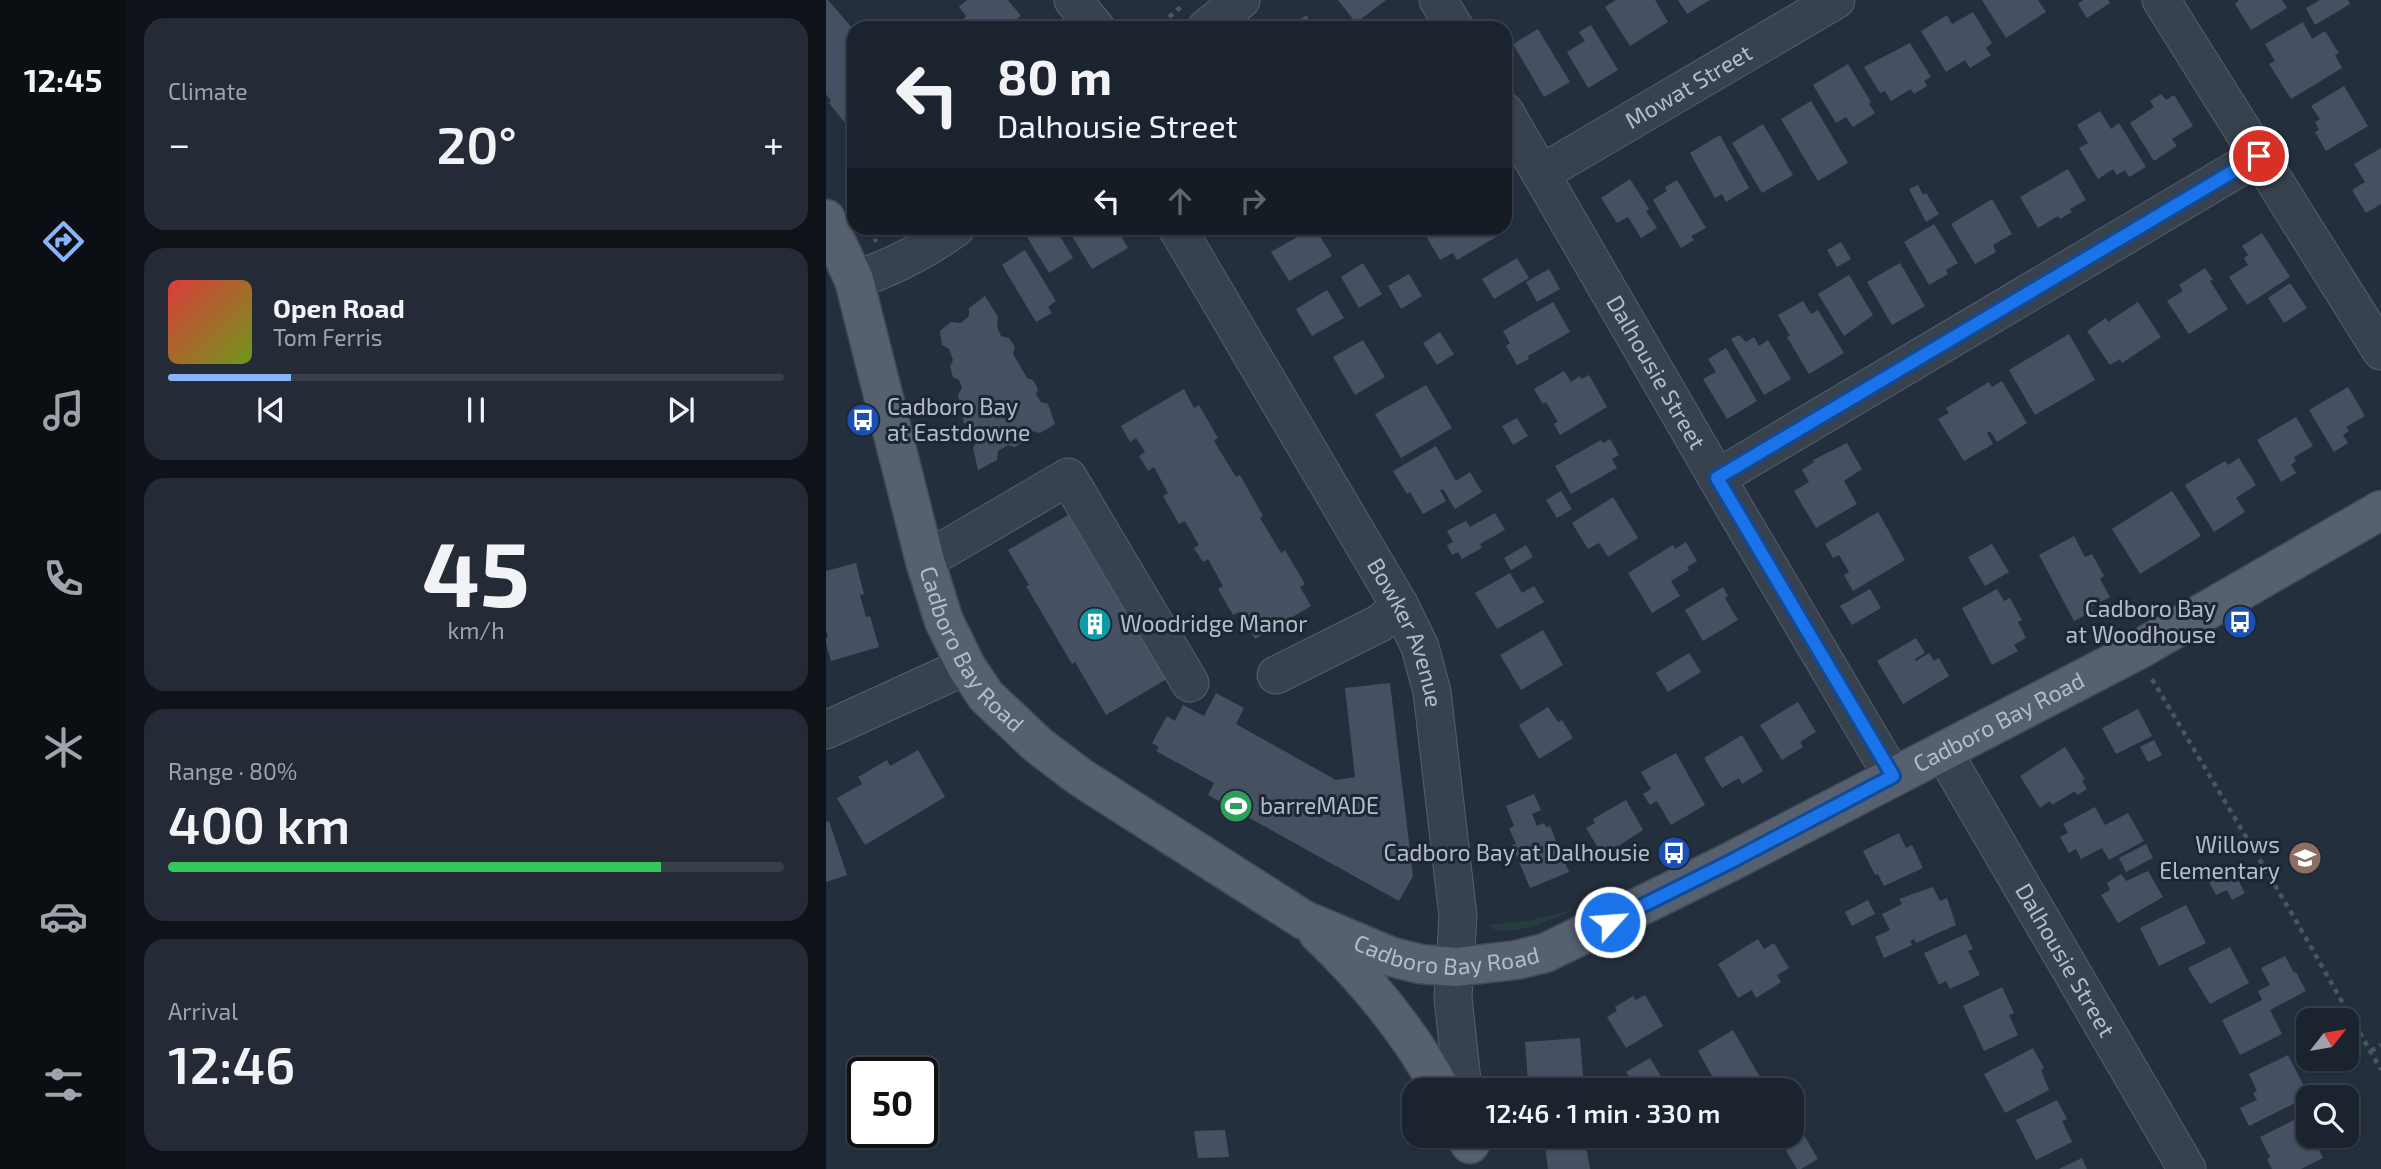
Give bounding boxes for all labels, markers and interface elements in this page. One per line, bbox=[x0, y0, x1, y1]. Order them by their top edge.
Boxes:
street label: Mowat Street bbox=[1619, 38, 1757, 134]
text: 80 m bbox=[997, 46, 1112, 105]
icon: left bbox=[882, 49, 973, 140]
text: 12:45 bbox=[24, 60, 102, 98]
text: Climate bbox=[168, 77, 248, 105]
text: Dalhousie Street bbox=[997, 106, 1238, 144]
text: 20° bbox=[436, 112, 517, 174]
text: − bbox=[168, 120, 190, 166]
text: + bbox=[763, 120, 784, 166]
pin bbox=[2229, 126, 2289, 186]
icon: arrive bbox=[2240, 137, 2278, 175]
icon: left bbox=[1088, 182, 1126, 220]
icon: ahead bbox=[1161, 182, 1199, 220]
icon: right bbox=[1234, 182, 1272, 220]
icon: directions bbox=[39, 217, 88, 266]
street label: Dalhousie Street bbox=[1601, 290, 1712, 454]
text: Open Road bbox=[273, 292, 405, 323]
text: Tom Ferris bbox=[273, 323, 382, 351]
icon: music bbox=[39, 386, 88, 435]
icon: previous bbox=[252, 391, 290, 429]
icon: pause bbox=[457, 391, 495, 429]
icon: next bbox=[662, 391, 700, 429]
place label: Cadboro Bay at Eastdowne bbox=[887, 392, 1030, 446]
bus stop icon: Cadboro Bay at Eastdowne bbox=[844, 401, 882, 439]
text: 45 bbox=[422, 516, 530, 625]
street label: Bowker Avenue bbox=[1362, 553, 1449, 709]
icon: phone bbox=[39, 554, 88, 603]
street label: Cadboro Bay Road bbox=[915, 563, 1030, 737]
place label: Cadboro Bay at Woodhouse bbox=[2066, 594, 2216, 648]
bus stop icon: Cadboro Bay at Woodhouse bbox=[2221, 603, 2259, 641]
building icon: Woodridge Manor bbox=[1076, 605, 1114, 643]
place label: Woodridge Manor bbox=[1120, 609, 1307, 637]
text: km/h bbox=[447, 616, 505, 644]
street label: Cadboro Bay Road bbox=[1908, 665, 2089, 777]
icon: climate bbox=[39, 723, 88, 772]
text: Range · 80% bbox=[168, 757, 297, 785]
sports icon: barreMADE bbox=[1217, 787, 1255, 825]
place label: barreMADE bbox=[1260, 791, 1379, 819]
text: 400 km bbox=[168, 792, 350, 854]
place label: Willows Elementary bbox=[2159, 830, 2280, 884]
bus stop icon: Cadboro Bay at Dalhousie bbox=[1655, 834, 1693, 872]
place label: Cadboro Bay at Dalhousie bbox=[1384, 838, 1650, 866]
school or university icon: Willows Elementary bbox=[2286, 839, 2324, 877]
street label: Dalhousie Street bbox=[2010, 878, 2122, 1042]
position arrow bbox=[1573, 885, 1647, 959]
icon: car bbox=[39, 892, 88, 941]
street label: Cadboro Bay Road bbox=[1350, 928, 1542, 980]
text: Arrival bbox=[168, 997, 238, 1025]
north arrow bbox=[2296, 1008, 2359, 1071]
map controls bbox=[2296, 1008, 2359, 1148]
text: 12:46 bbox=[168, 1032, 295, 1094]
speed limit sign: 50 bbox=[847, 1057, 938, 1148]
icon: filters bbox=[39, 1060, 88, 1109]
button: search bbox=[2296, 1085, 2359, 1148]
text: 12:46 · 1 min · 330 m bbox=[1486, 1097, 1720, 1128]

